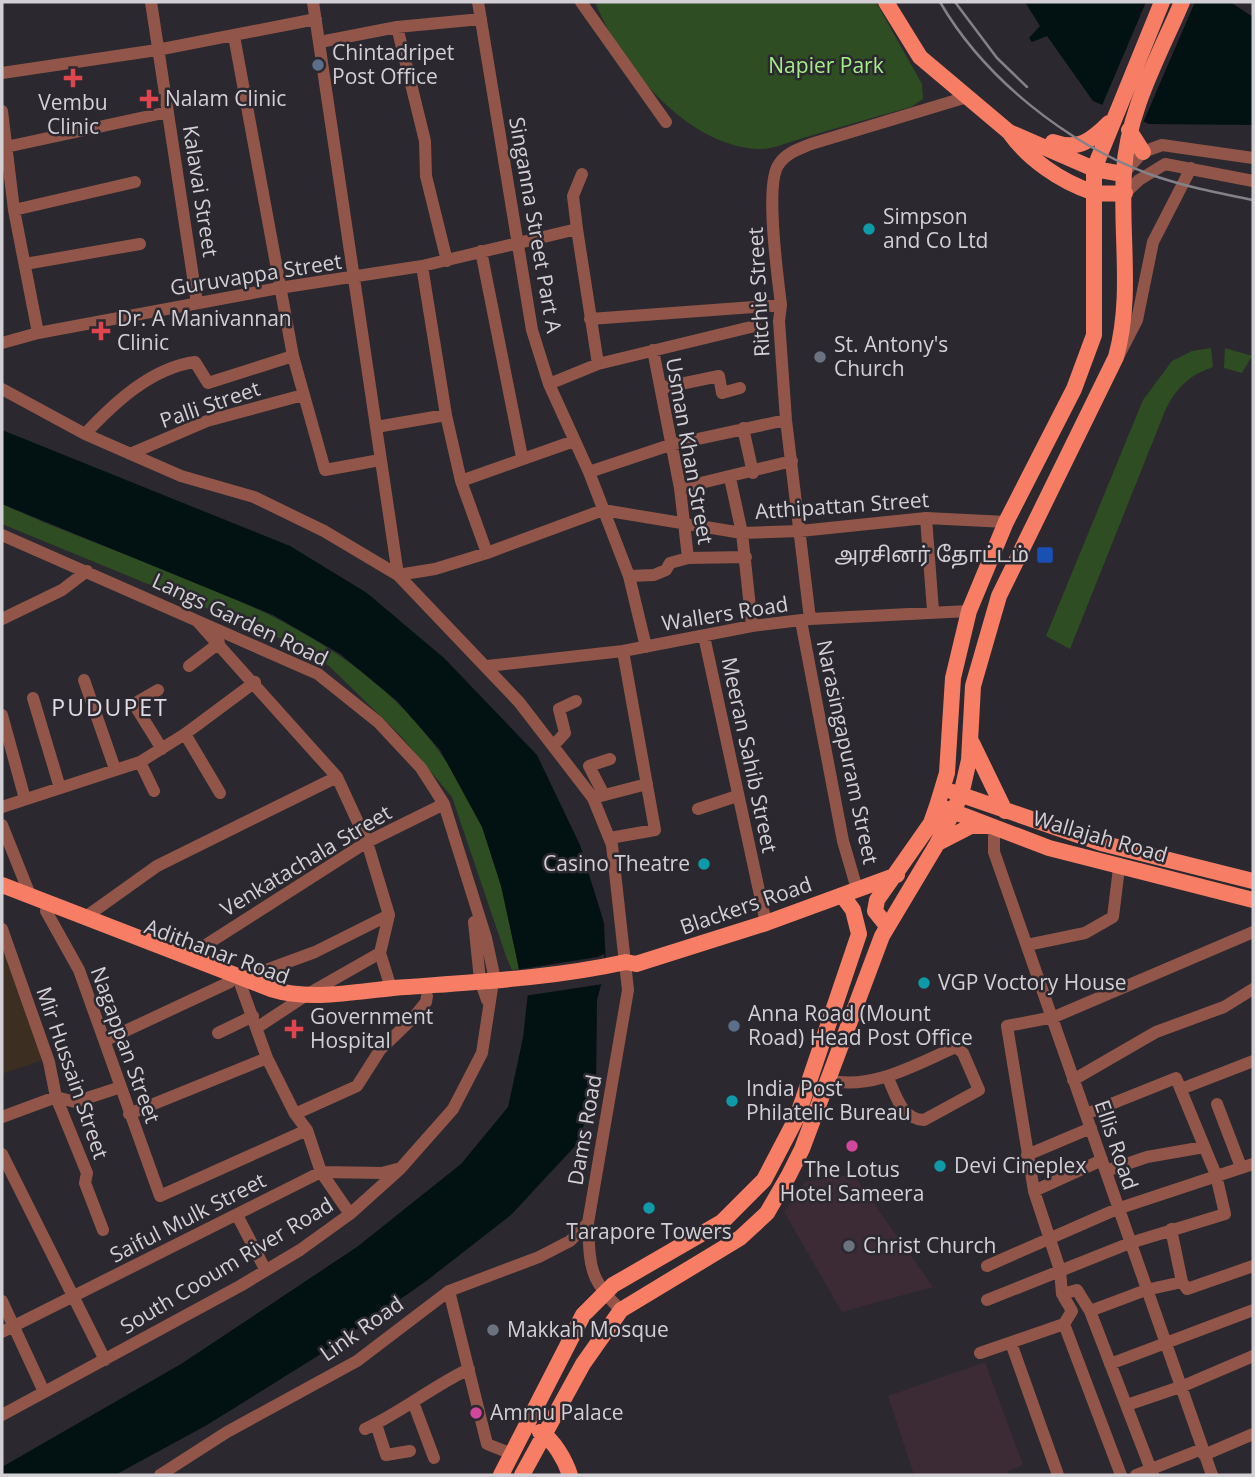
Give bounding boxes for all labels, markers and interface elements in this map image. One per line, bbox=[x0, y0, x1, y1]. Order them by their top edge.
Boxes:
place label: Chintadripet Post Office bbox=[332, 38, 454, 90]
park label: Napier Park bbox=[768, 51, 884, 79]
marker: Chintadripet Post Office bbox=[310, 57, 326, 73]
marker: Vembu Clinic bbox=[63, 68, 83, 88]
place label: Nalam Clinic bbox=[165, 84, 286, 112]
place label: Vembu Clinic bbox=[38, 88, 108, 140]
marker: Nalam Clinic bbox=[139, 89, 159, 109]
street label: Singanna Street Part A bbox=[503, 115, 569, 336]
street label: Kalavai Street bbox=[177, 123, 225, 259]
place label: Simpson and Co Ltd bbox=[883, 202, 988, 254]
marker: Simpson and Co Ltd bbox=[861, 221, 877, 237]
street label: Ritchie Street bbox=[741, 226, 775, 358]
street label: Guruvappa Street bbox=[168, 247, 344, 301]
place label: Dr. A Manivannan Clinic bbox=[117, 304, 292, 356]
marker: Dr. A Manivannan Clinic bbox=[91, 321, 111, 341]
place label: St. Antony's Church bbox=[834, 330, 948, 382]
marker: St. Antony's Church bbox=[812, 349, 828, 365]
street label: Usman Khan Street bbox=[660, 355, 720, 546]
street label: Palli Street bbox=[156, 374, 264, 434]
street label: Atthipattan Street bbox=[754, 485, 930, 525]
place label: அரசினர் தோட்டம் bbox=[834, 540, 1029, 569]
marker: அரசினர் தோட்டம் bbox=[1035, 545, 1055, 565]
street label: Langs Garden Road bbox=[148, 566, 333, 672]
street label: Wallers Road bbox=[660, 589, 790, 637]
street label: Narasingapuram Street bbox=[811, 637, 885, 866]
street label: Meeran Sahib Street bbox=[716, 654, 784, 855]
district label: PUDUPET bbox=[51, 691, 169, 723]
street label: Venkatachala Street bbox=[215, 798, 396, 922]
street label: Wallajah Road bbox=[1030, 803, 1171, 869]
place label: Casino Theatre bbox=[543, 849, 690, 877]
marker: Casino Theatre bbox=[696, 856, 712, 872]
street label: Blackers Road bbox=[676, 869, 815, 941]
street label: Adithanar Road bbox=[141, 912, 294, 990]
street label: Nagappan Street bbox=[85, 962, 167, 1127]
place label: VGP Voctory House bbox=[938, 968, 1127, 996]
marker: VGP Voctory House bbox=[916, 975, 932, 991]
street label: Mir Hussain Street bbox=[30, 983, 116, 1163]
place label: Anna Road (Mount Road) Head Post Office bbox=[748, 999, 973, 1051]
place label: Government Hospital bbox=[310, 1002, 433, 1054]
marker: Anna Road (Mount Road) Head Post Office bbox=[726, 1018, 742, 1034]
marker: Government Hospital bbox=[284, 1019, 304, 1039]
street label: Dams Road bbox=[561, 1072, 608, 1187]
place label: India Post Philatelic Bureau bbox=[746, 1074, 911, 1126]
marker: India Post Philatelic Bureau bbox=[724, 1093, 740, 1109]
street label: Ellis Road bbox=[1089, 1096, 1145, 1193]
marker: The Lotus Hotel Sameera bbox=[844, 1138, 860, 1154]
place label: Devi Cineplex bbox=[954, 1151, 1086, 1179]
place label: The Lotus Hotel Sameera bbox=[780, 1155, 924, 1207]
marker: Devi Cineplex bbox=[932, 1158, 948, 1174]
street label: Saiful Mulk Street bbox=[105, 1166, 270, 1268]
street label: South Cooum River Road bbox=[115, 1190, 338, 1340]
marker: Tarapore Towers bbox=[641, 1200, 657, 1216]
place label: Tarapore Towers bbox=[566, 1217, 732, 1245]
place label: Christ Church bbox=[863, 1231, 996, 1259]
marker: Christ Church bbox=[841, 1238, 857, 1254]
street label: Link Road bbox=[314, 1289, 409, 1367]
place label: Makkah Mosque bbox=[507, 1315, 669, 1343]
marker: Makkah Mosque bbox=[485, 1322, 501, 1338]
place label: Ammu Palace bbox=[490, 1398, 624, 1426]
marker: Ammu Palace bbox=[468, 1405, 484, 1421]

